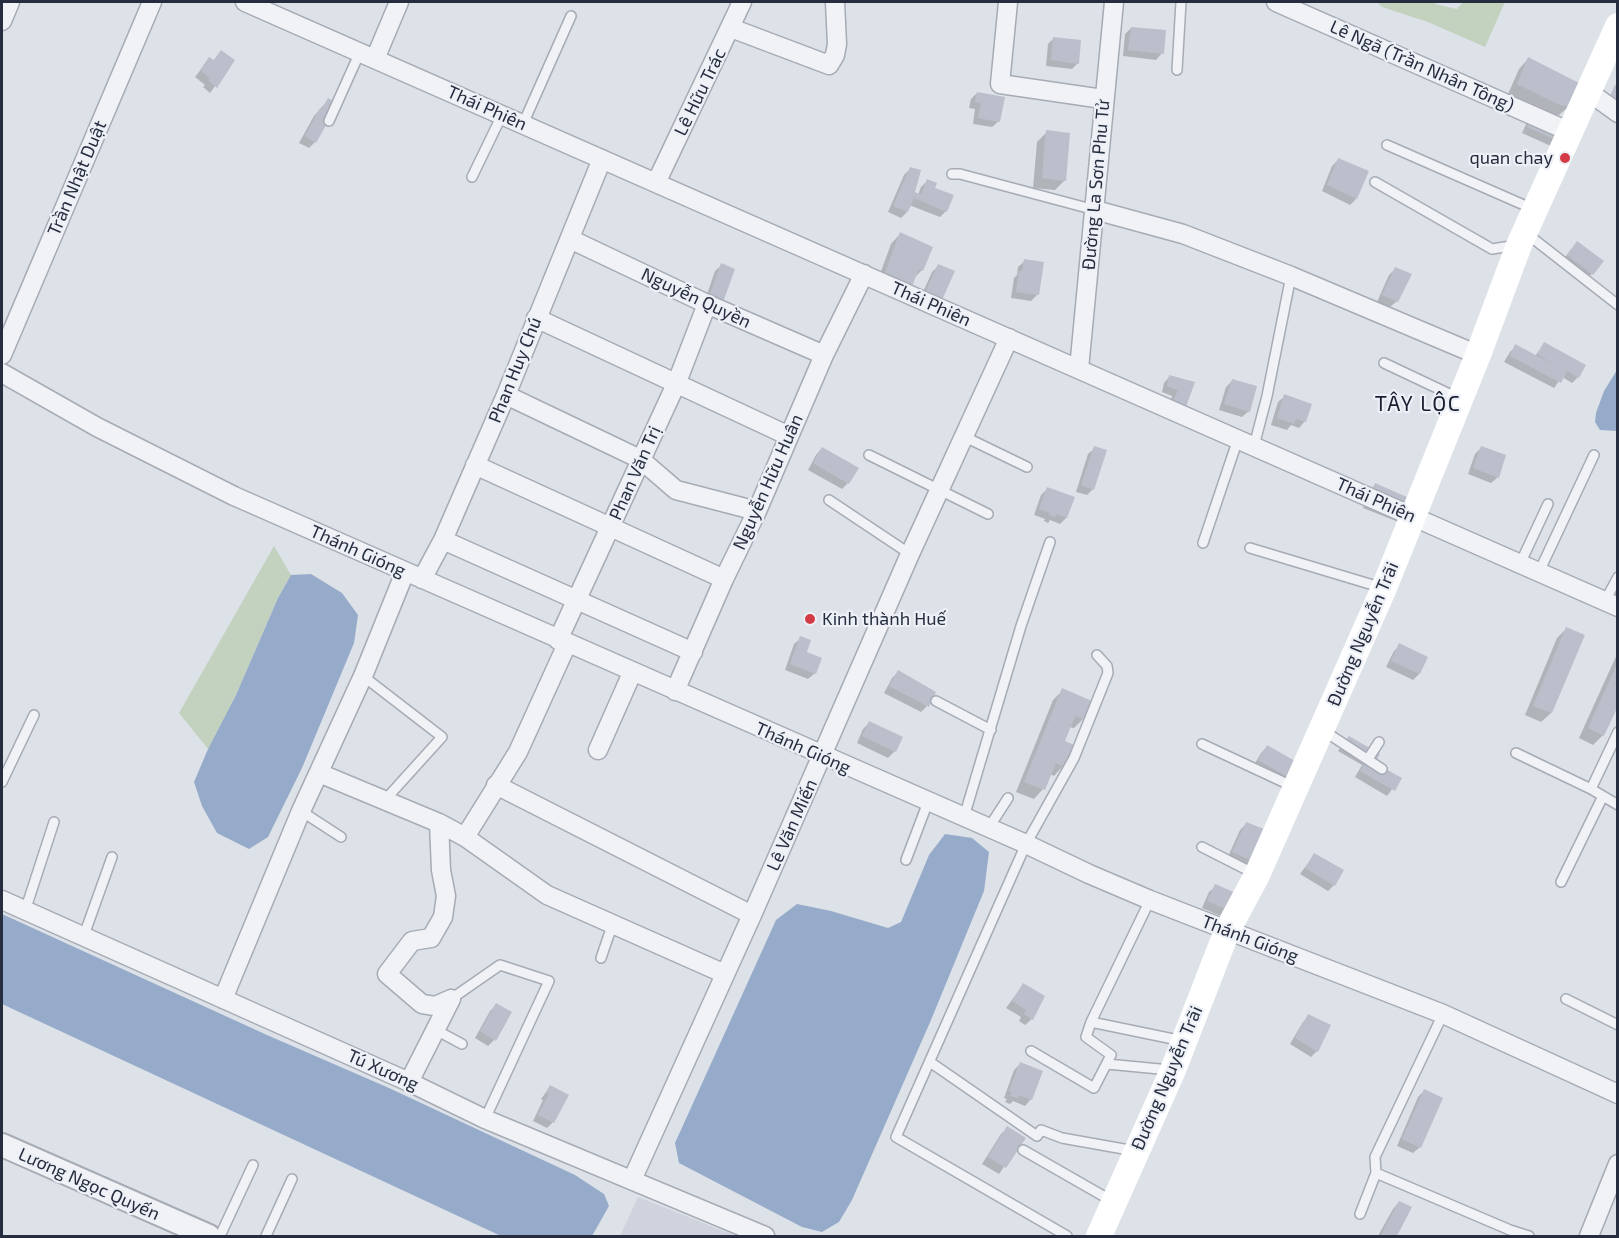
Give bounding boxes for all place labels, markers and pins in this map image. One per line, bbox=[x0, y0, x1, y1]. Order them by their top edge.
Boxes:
place label: quan chay bbox=[1469, 147, 1553, 169]
marker: quan chay bbox=[1558, 151, 1572, 165]
place label: Kinh thành Huế bbox=[822, 608, 946, 630]
marker: Kinh thành Huế bbox=[803, 612, 817, 626]

